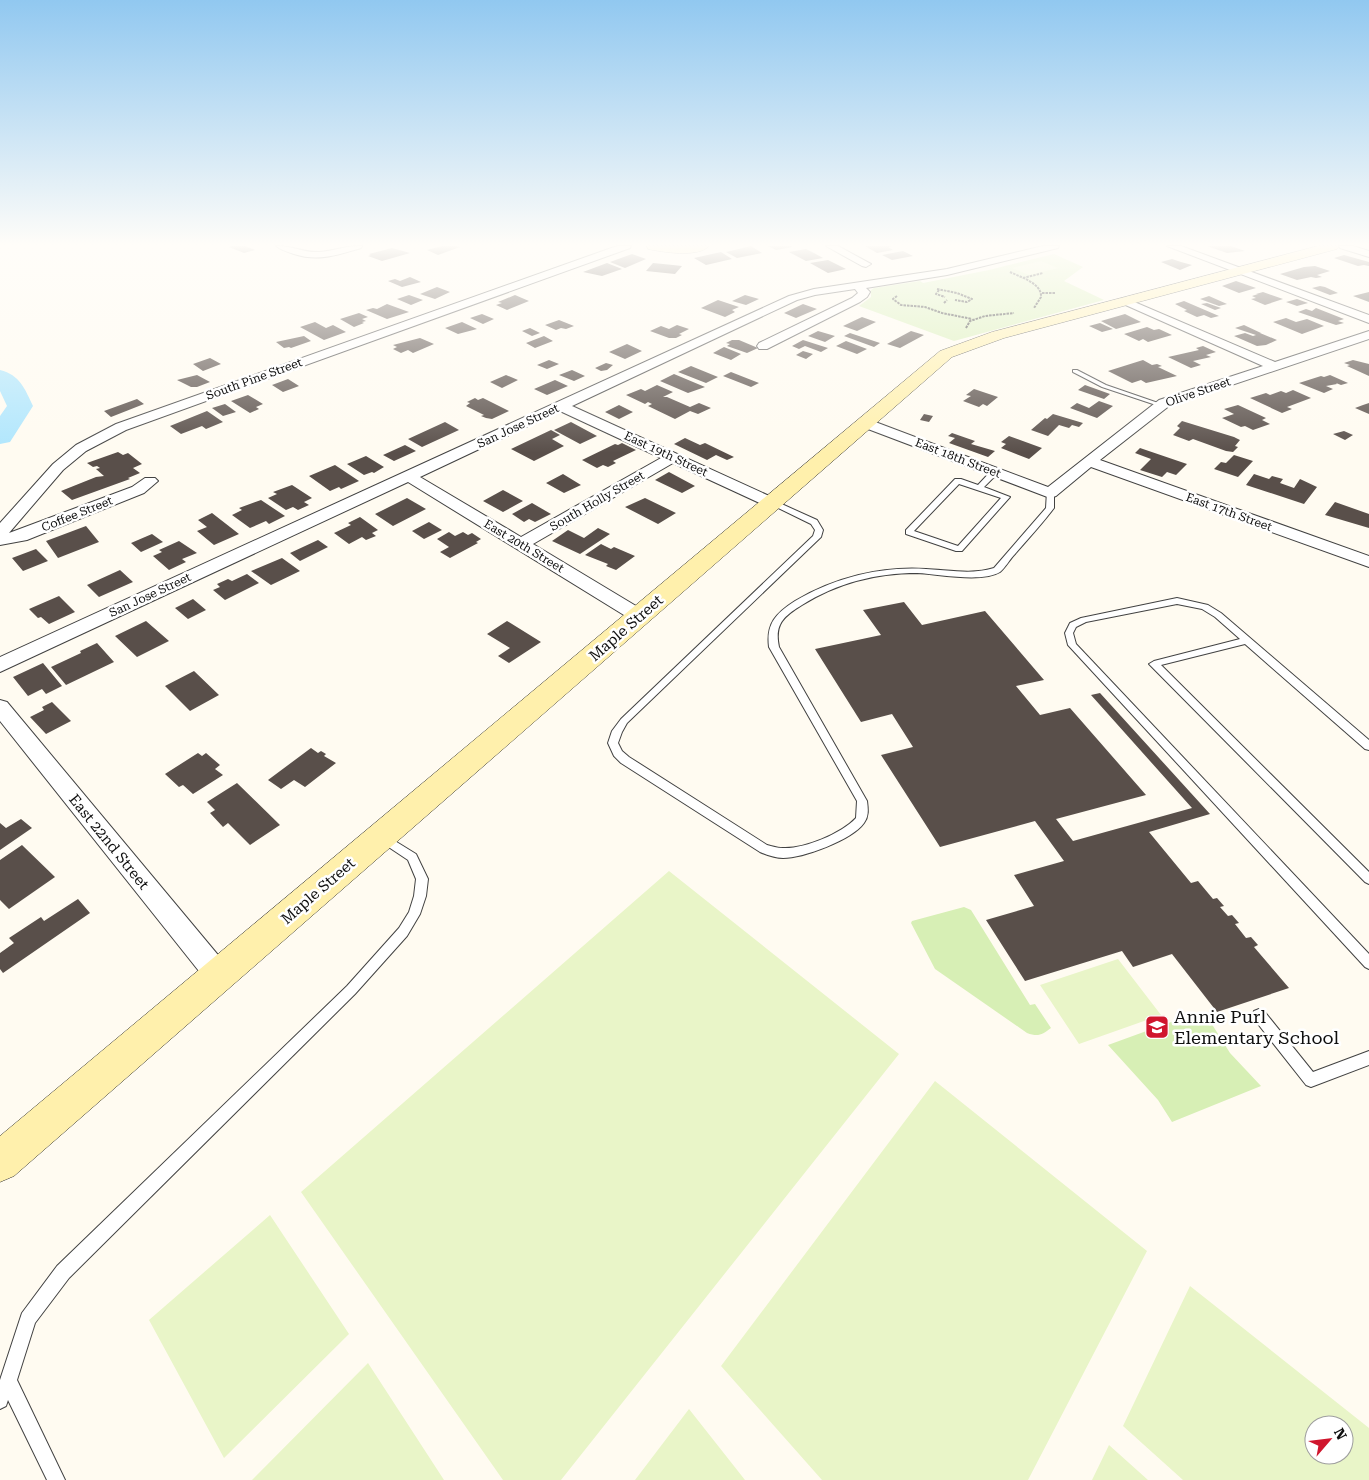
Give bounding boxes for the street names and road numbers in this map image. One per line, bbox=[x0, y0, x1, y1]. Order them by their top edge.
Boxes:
street label: South Pine Street bbox=[204, 355, 304, 403]
street label: Olive Street bbox=[1164, 374, 1233, 410]
street label: San Jose Street bbox=[475, 401, 562, 451]
street label: East 19th Street bbox=[622, 429, 710, 480]
street label: East 18th Street bbox=[913, 435, 1003, 481]
street label: South Holly Street bbox=[547, 468, 647, 534]
street label: East 17th Street bbox=[1184, 490, 1274, 534]
street label: Coffee Street bbox=[39, 493, 115, 535]
street label: East 20th Street bbox=[482, 517, 567, 576]
street label: San Jose Street bbox=[107, 570, 194, 620]
street label: Maple Street bbox=[585, 591, 667, 665]
street label: East 22nd Street bbox=[65, 791, 153, 894]
street label: Maple Street bbox=[277, 854, 359, 928]

